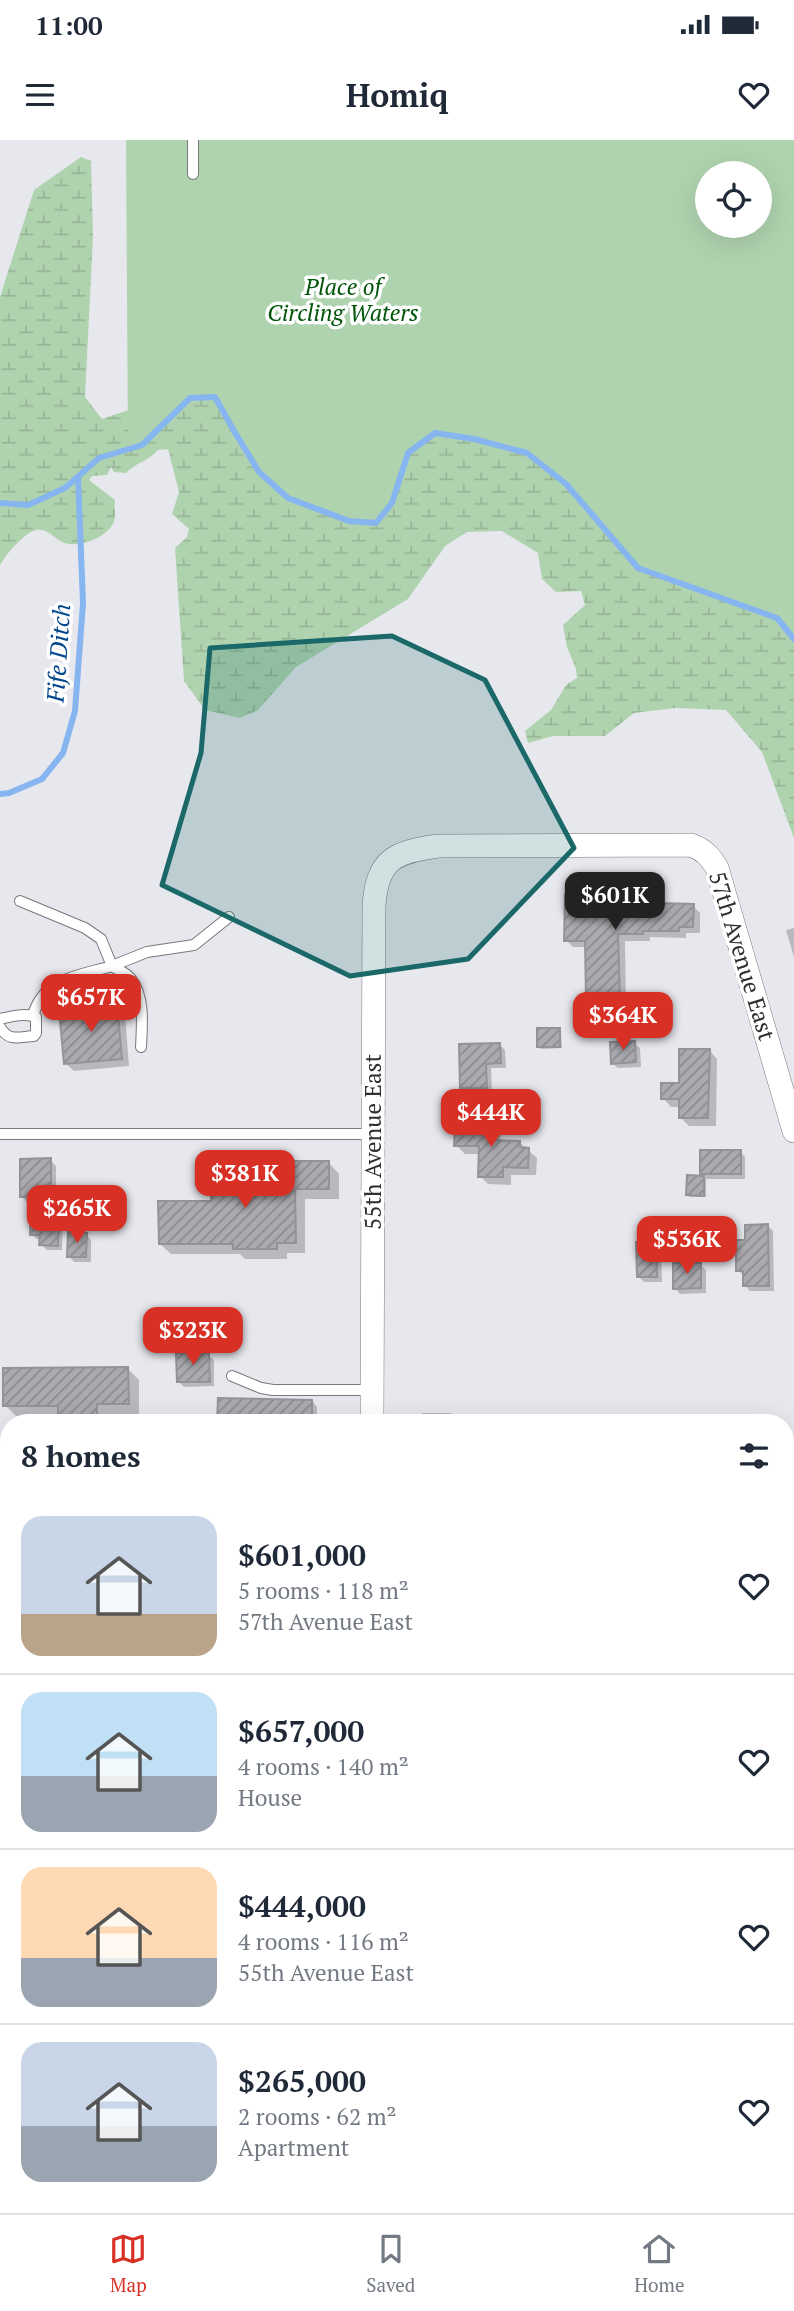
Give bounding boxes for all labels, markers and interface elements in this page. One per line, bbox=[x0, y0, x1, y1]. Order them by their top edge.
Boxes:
text: 11:00 bbox=[35, 8, 103, 42]
text: Homiq bbox=[346, 74, 448, 116]
icon: menu bbox=[21, 76, 59, 114]
icon: heart bbox=[735, 76, 773, 114]
map controls bbox=[695, 161, 772, 238]
button: locate bbox=[695, 161, 772, 238]
park label: Place of Circling Waters bbox=[267, 271, 419, 328]
water label: Fife Ditch bbox=[39, 603, 77, 704]
street label: 57th Avenue East bbox=[702, 868, 783, 1045]
pin: $601K bbox=[566, 872, 664, 932]
text: $601K bbox=[581, 879, 649, 910]
pin: $657K bbox=[42, 974, 140, 1034]
text: $657K bbox=[57, 981, 125, 1012]
pin: $364K bbox=[574, 992, 672, 1052]
text: $364K bbox=[589, 999, 657, 1030]
street label: 55th Avenue East bbox=[357, 1053, 388, 1230]
pin: $444K bbox=[442, 1090, 540, 1149]
text: $444K bbox=[457, 1096, 525, 1127]
pin: $381K bbox=[196, 1150, 294, 1210]
text: $381K bbox=[211, 1157, 279, 1188]
pin: $265K bbox=[28, 1186, 126, 1245]
text: $265K bbox=[43, 1192, 111, 1223]
pin: $536K bbox=[638, 1216, 736, 1276]
text: $536K bbox=[653, 1223, 721, 1254]
pin: $323K bbox=[144, 1308, 242, 1367]
text: $323K bbox=[159, 1314, 227, 1345]
text: 8 homes bbox=[21, 1436, 140, 1476]
icon: filters bbox=[735, 1437, 773, 1475]
text: $601,000 bbox=[238, 1535, 366, 1575]
icon: home bbox=[77, 1544, 161, 1628]
icon: heart bbox=[735, 1567, 773, 1605]
text: 5 rooms · 118 m² bbox=[238, 1575, 409, 1606]
text: 57th Avenue East bbox=[238, 1606, 413, 1637]
text: $657,000 bbox=[238, 1711, 364, 1751]
icon: home bbox=[77, 1720, 161, 1804]
icon: heart bbox=[735, 1743, 773, 1781]
text: 4 rooms · 140 m² bbox=[238, 1751, 409, 1782]
text: House bbox=[238, 1782, 302, 1813]
text: $444,000 bbox=[238, 1886, 366, 1926]
icon: home bbox=[77, 1895, 161, 1979]
icon: heart bbox=[735, 1918, 773, 1956]
text: 4 rooms · 116 m² bbox=[238, 1926, 409, 1957]
text: 55th Avenue East bbox=[238, 1957, 414, 1988]
text: $265,000 bbox=[238, 2061, 366, 2101]
icon: home bbox=[77, 2070, 161, 2154]
icon: heart bbox=[735, 2093, 773, 2131]
text: 2 rooms · 62 m² bbox=[238, 2101, 397, 2132]
text: Apartment bbox=[238, 2132, 349, 2163]
tab: Map bbox=[109, 2230, 147, 2297]
tab: Saved bbox=[366, 2230, 415, 2297]
tab: Home bbox=[634, 2230, 685, 2297]

